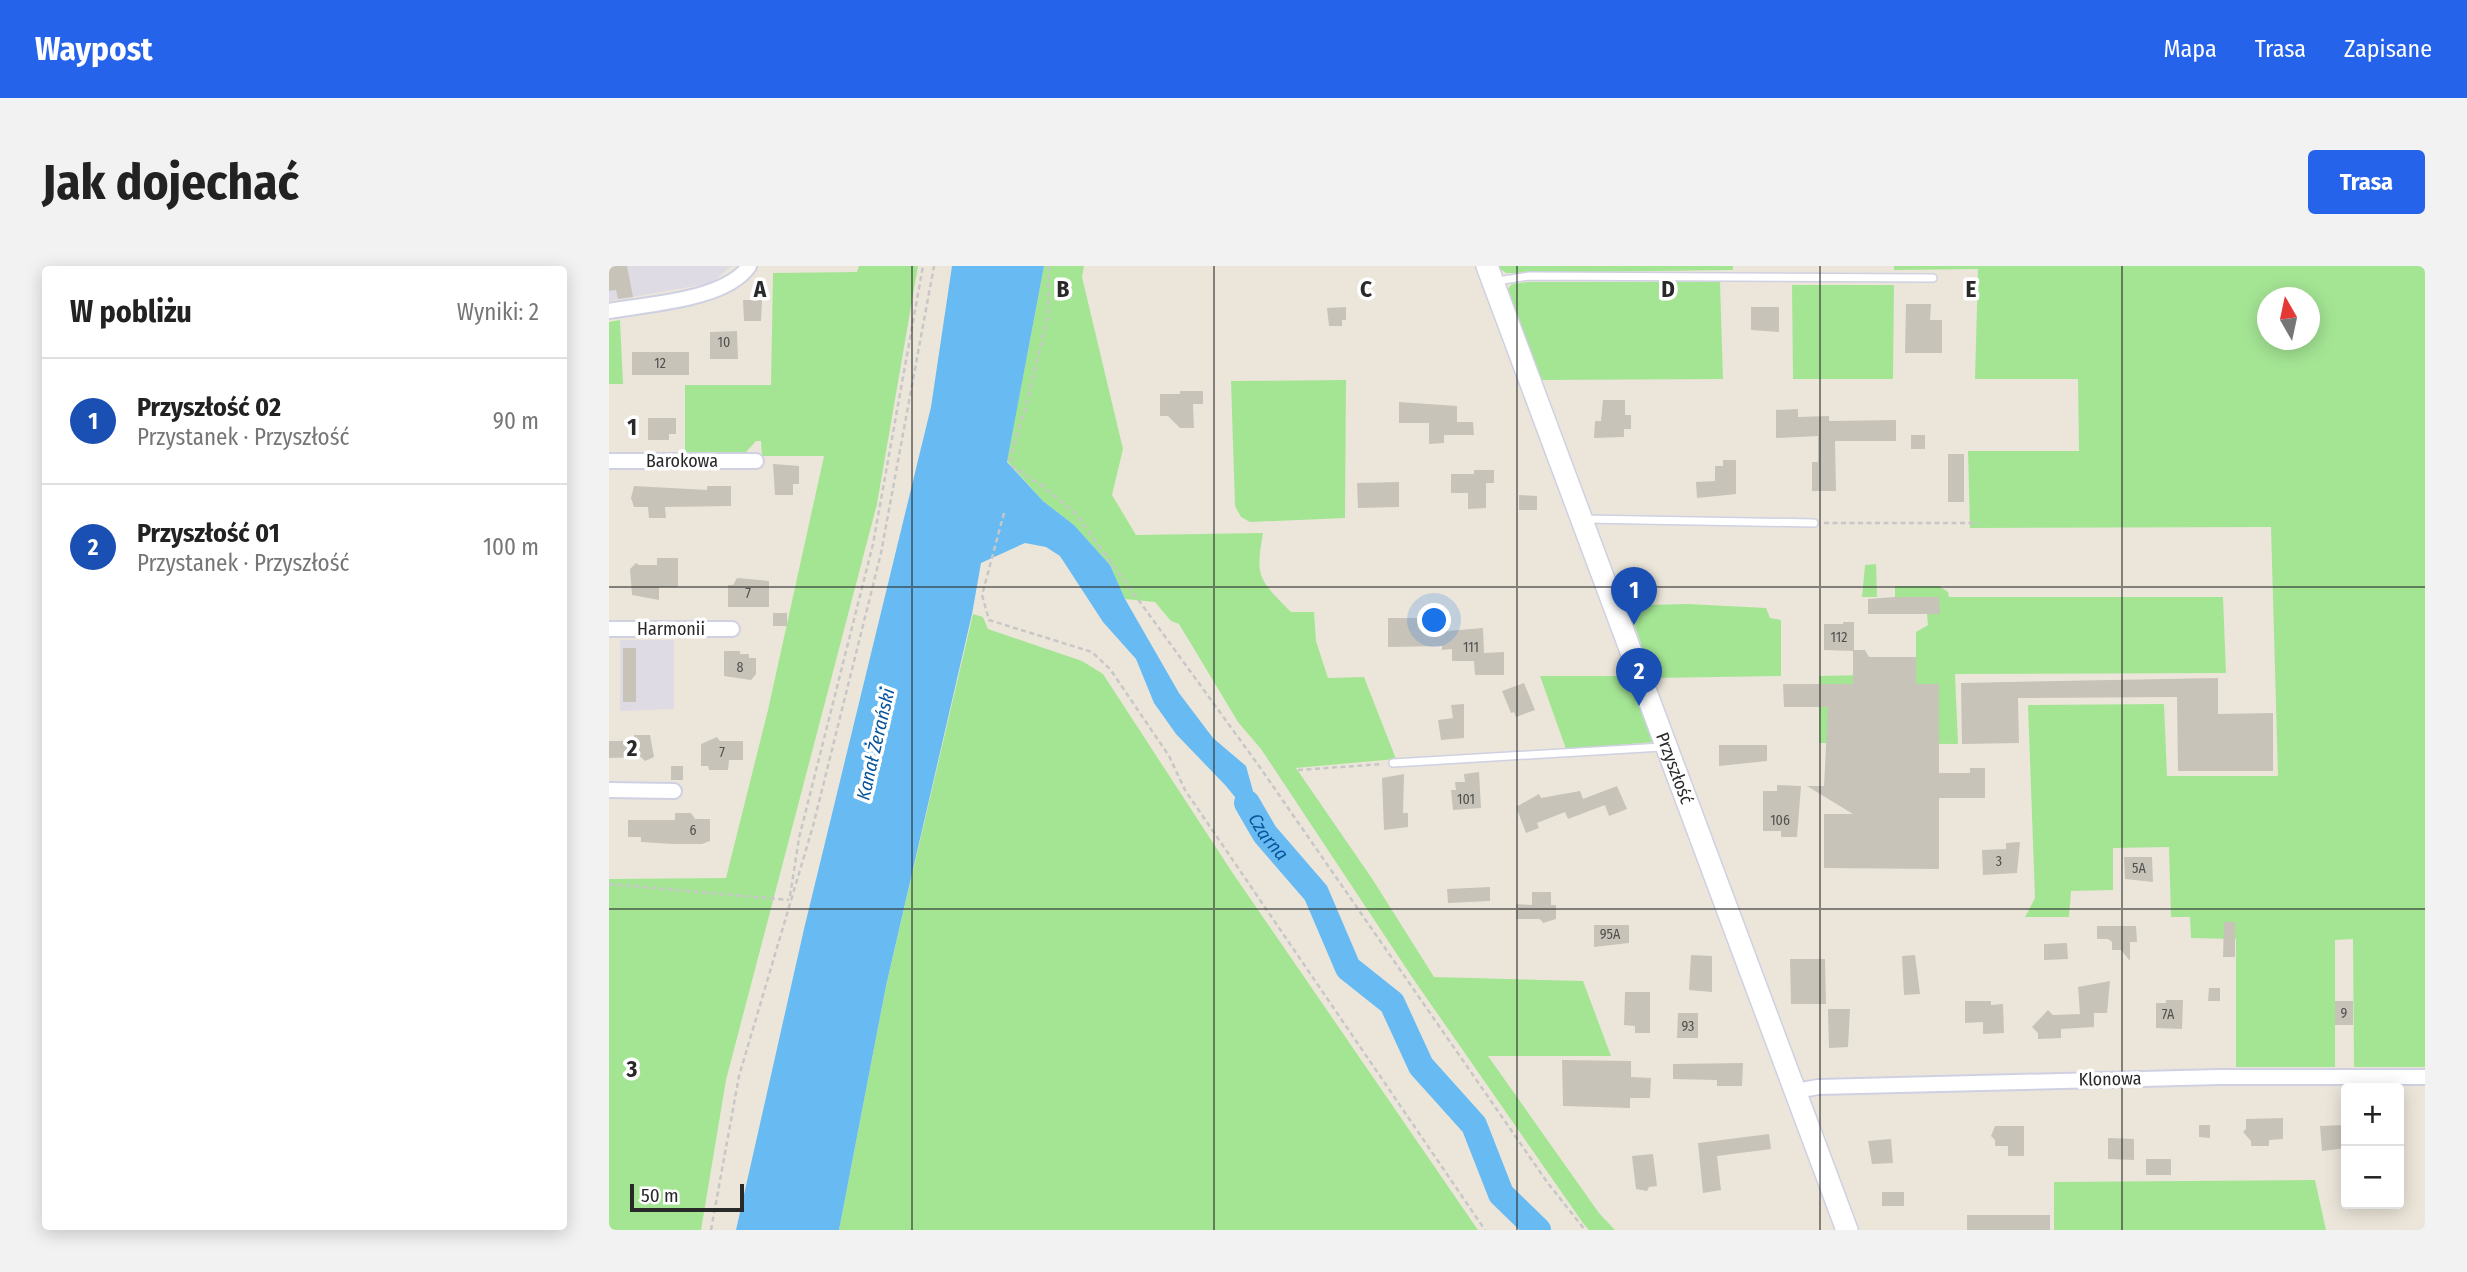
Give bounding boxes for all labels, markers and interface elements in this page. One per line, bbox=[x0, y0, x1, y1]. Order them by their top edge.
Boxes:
text: Waypost bbox=[35, 29, 153, 69]
text: Mapa bbox=[2164, 35, 2217, 63]
text: Trasa bbox=[2255, 35, 2306, 63]
text: Zapisane bbox=[2344, 35, 2432, 63]
button: Trasa bbox=[2308, 150, 2425, 214]
text: Jak dojechać bbox=[42, 153, 299, 212]
text: A bbox=[753, 275, 767, 303]
text: B bbox=[1057, 275, 1070, 303]
text: C bbox=[1360, 275, 1372, 303]
text: D bbox=[1661, 275, 1675, 303]
text: E bbox=[1966, 275, 1977, 303]
north arrow bbox=[2257, 287, 2320, 350]
text: W pobliżu bbox=[70, 294, 192, 330]
text: Wyniki: 2 bbox=[457, 298, 539, 326]
house number: 10 bbox=[718, 334, 730, 351]
house number: 12 bbox=[654, 355, 666, 372]
text: Przyszłość 02 bbox=[137, 392, 281, 423]
text: 1 bbox=[88, 407, 98, 435]
text: 90 m bbox=[493, 407, 539, 435]
text: 1 bbox=[627, 413, 637, 441]
text: Przystanek · Przyszłość bbox=[137, 423, 349, 451]
street label: Barokowa bbox=[646, 450, 718, 472]
text: Przyszłość 01 bbox=[137, 518, 280, 549]
text: 2 bbox=[88, 533, 98, 561]
text: 100 m bbox=[483, 533, 539, 561]
text: Przystanek · Przyszłość bbox=[137, 549, 349, 577]
pin: 1 bbox=[1611, 567, 1657, 625]
house number: 7 bbox=[745, 585, 751, 602]
your location bbox=[1417, 603, 1451, 637]
street label: Harmonii bbox=[637, 618, 705, 640]
house number: 112 bbox=[1831, 629, 1847, 646]
house number: 111 bbox=[1463, 639, 1479, 656]
pin: 2 bbox=[1616, 648, 1662, 706]
house number: 8 bbox=[737, 659, 744, 676]
water label: Kanał Żerański bbox=[851, 686, 900, 802]
street label: Przyszłość bbox=[1651, 729, 1698, 807]
text: 2 bbox=[626, 734, 638, 762]
house number: 7 bbox=[719, 744, 725, 761]
house number: 101 bbox=[1457, 791, 1475, 808]
water label: Czarna bbox=[1243, 809, 1293, 865]
house number: 106 bbox=[1770, 812, 1790, 829]
house number: 6 bbox=[690, 822, 697, 839]
house number: 3 bbox=[1996, 853, 2002, 870]
house number: 5A bbox=[2132, 860, 2147, 877]
house number: 95A bbox=[1600, 926, 1621, 943]
house number: 9 bbox=[2341, 1005, 2348, 1022]
house number: 7A bbox=[2162, 1006, 2175, 1023]
house number: 93 bbox=[1682, 1018, 1694, 1035]
text: 3 bbox=[626, 1055, 638, 1083]
street label: Klonowa bbox=[2078, 1067, 2142, 1091]
map controls bbox=[2341, 1083, 2404, 1209]
button: + bbox=[2341, 1083, 2404, 1146]
button: − bbox=[2341, 1146, 2404, 1209]
scale bar bbox=[630, 1181, 744, 1213]
text: 50 m bbox=[641, 1184, 679, 1207]

